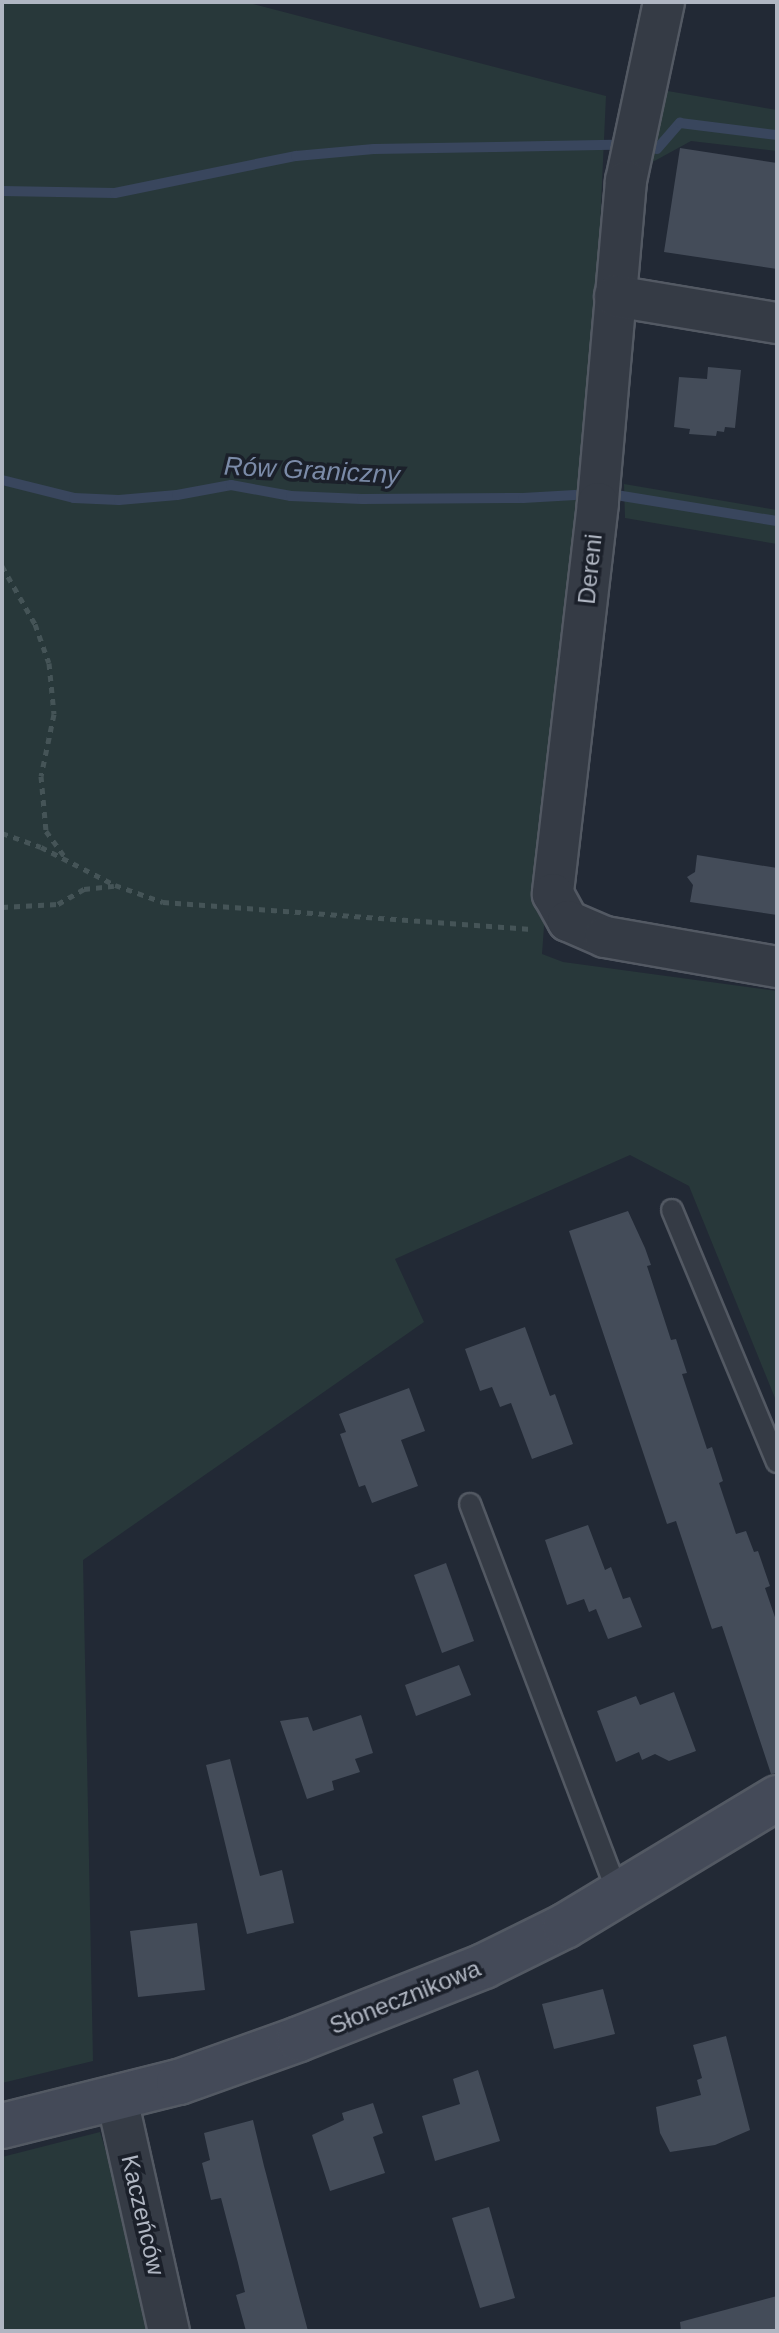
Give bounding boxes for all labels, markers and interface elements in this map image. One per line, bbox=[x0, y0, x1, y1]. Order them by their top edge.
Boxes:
water label: Rów Graniczny bbox=[223, 451, 401, 491]
street label: Dereni bbox=[572, 532, 608, 606]
street label: Słonecznikowa bbox=[325, 1954, 485, 2040]
street label: Kaczeńców bbox=[115, 2152, 171, 2278]

